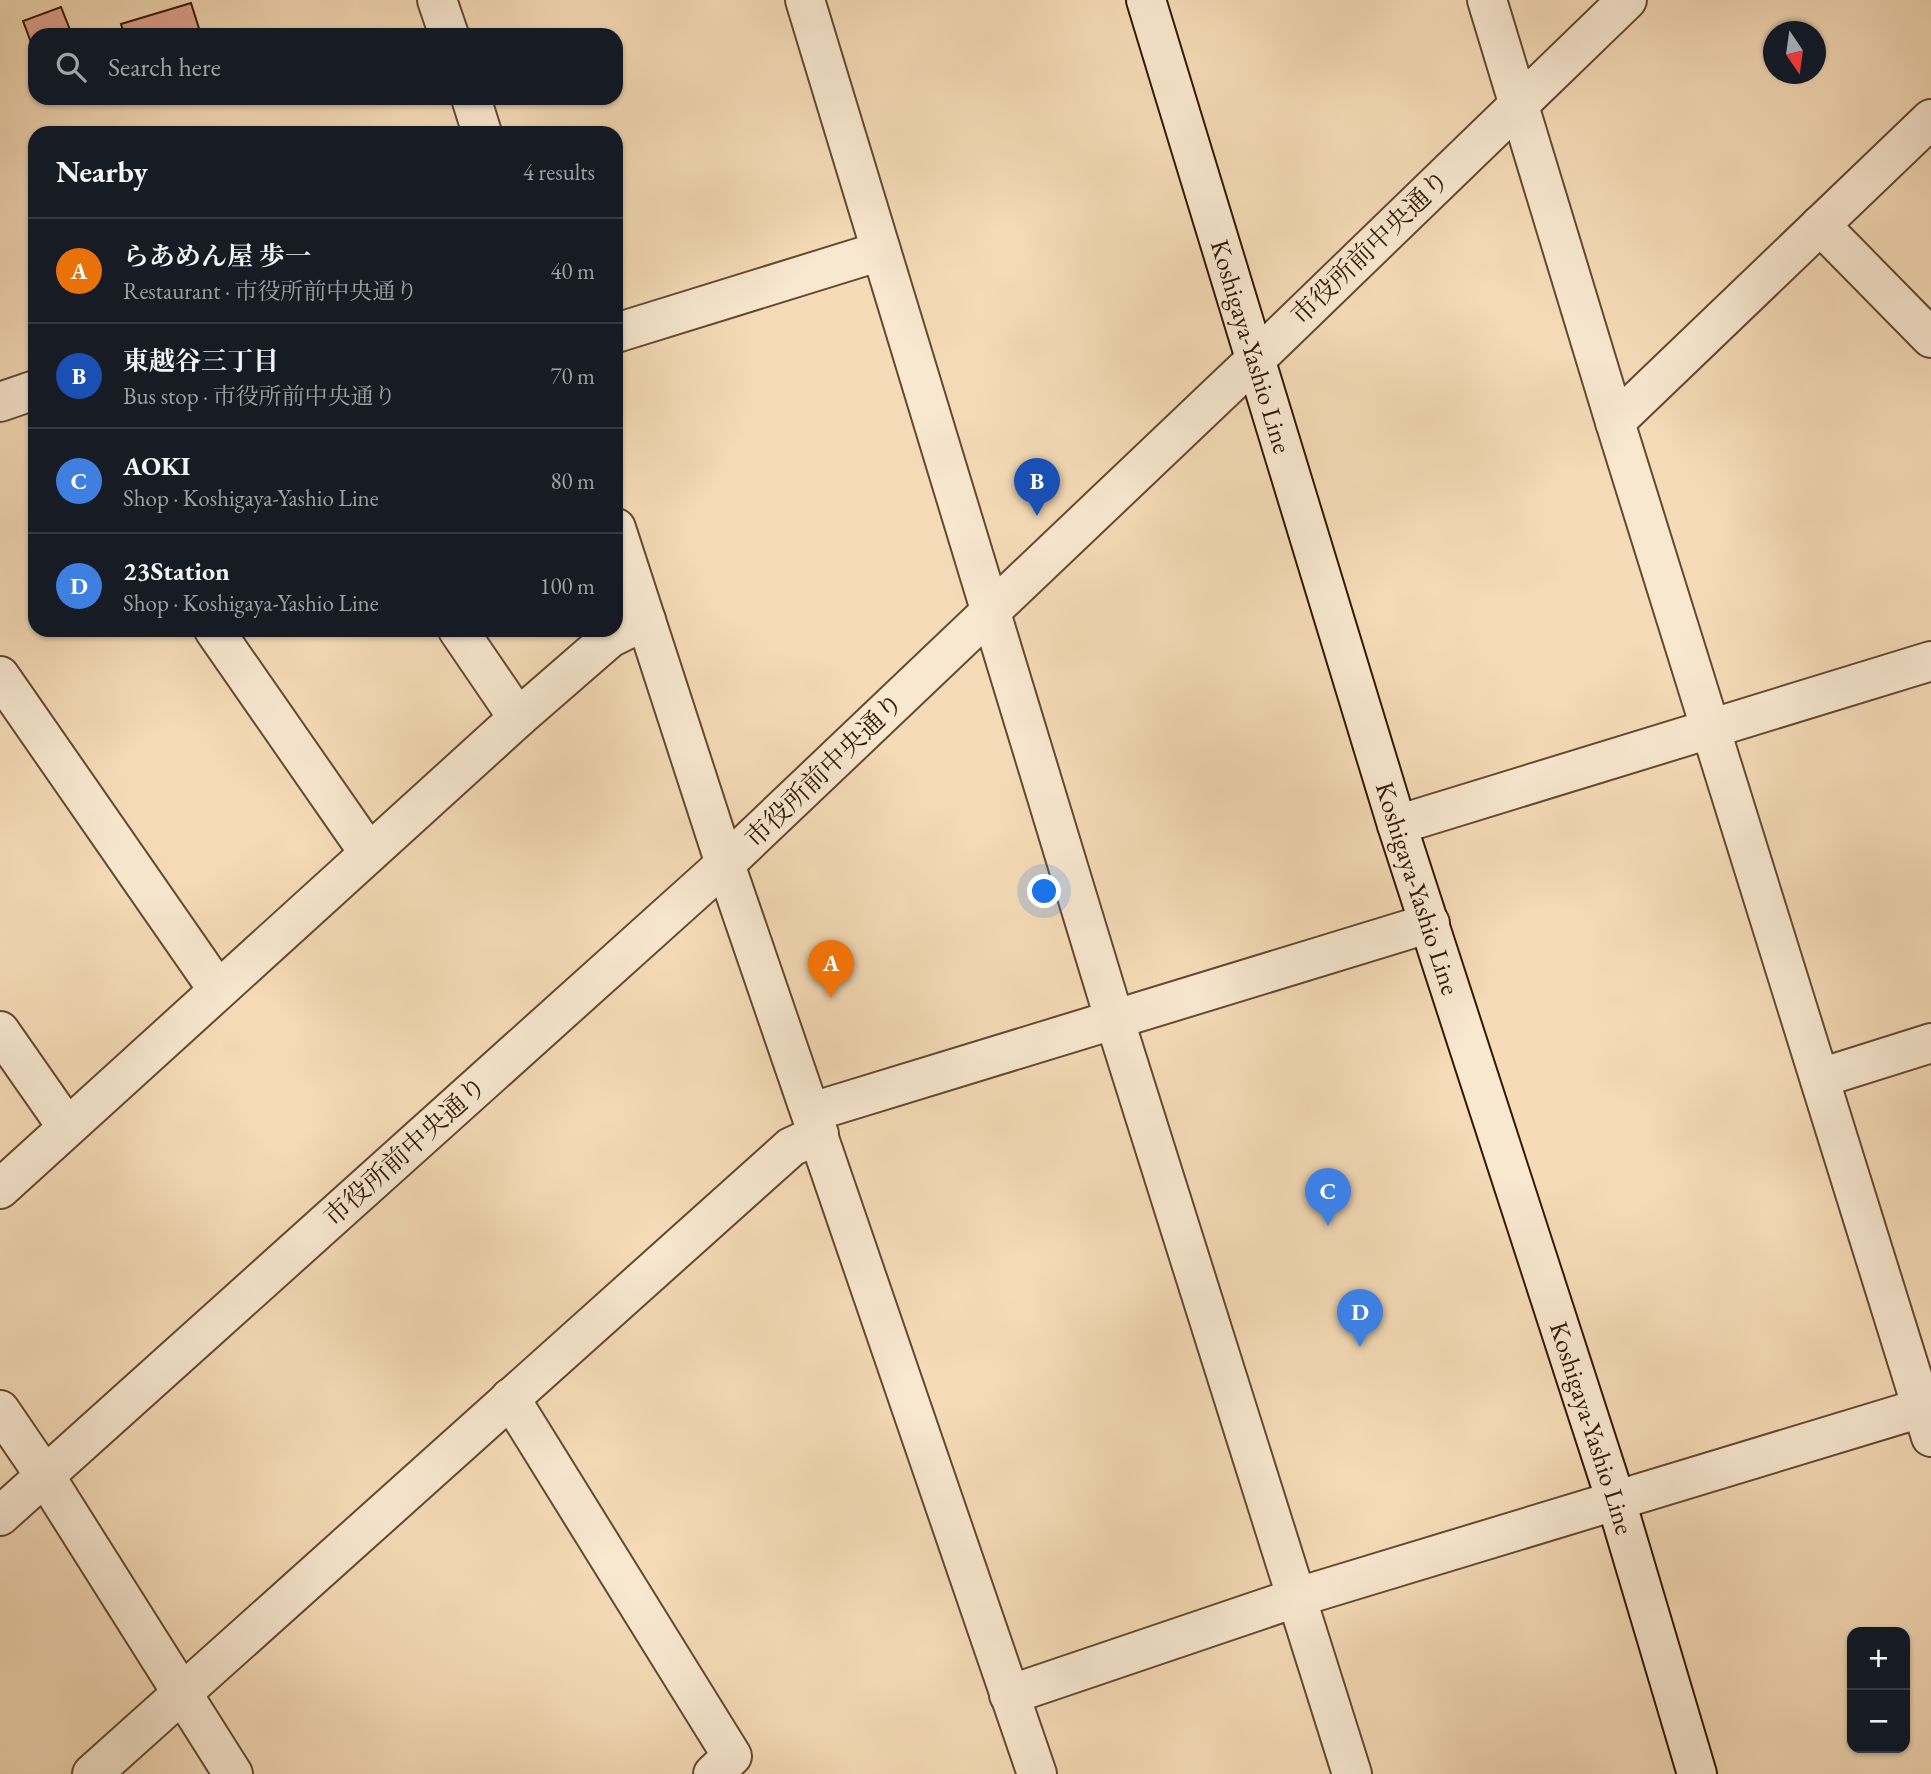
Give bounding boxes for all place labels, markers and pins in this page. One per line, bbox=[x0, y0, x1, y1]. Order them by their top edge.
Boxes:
pin: B bbox=[1014, 458, 1060, 516]
pin: A bbox=[808, 940, 854, 998]
pin: C bbox=[1305, 1168, 1351, 1226]
pin: D bbox=[1337, 1289, 1383, 1347]

